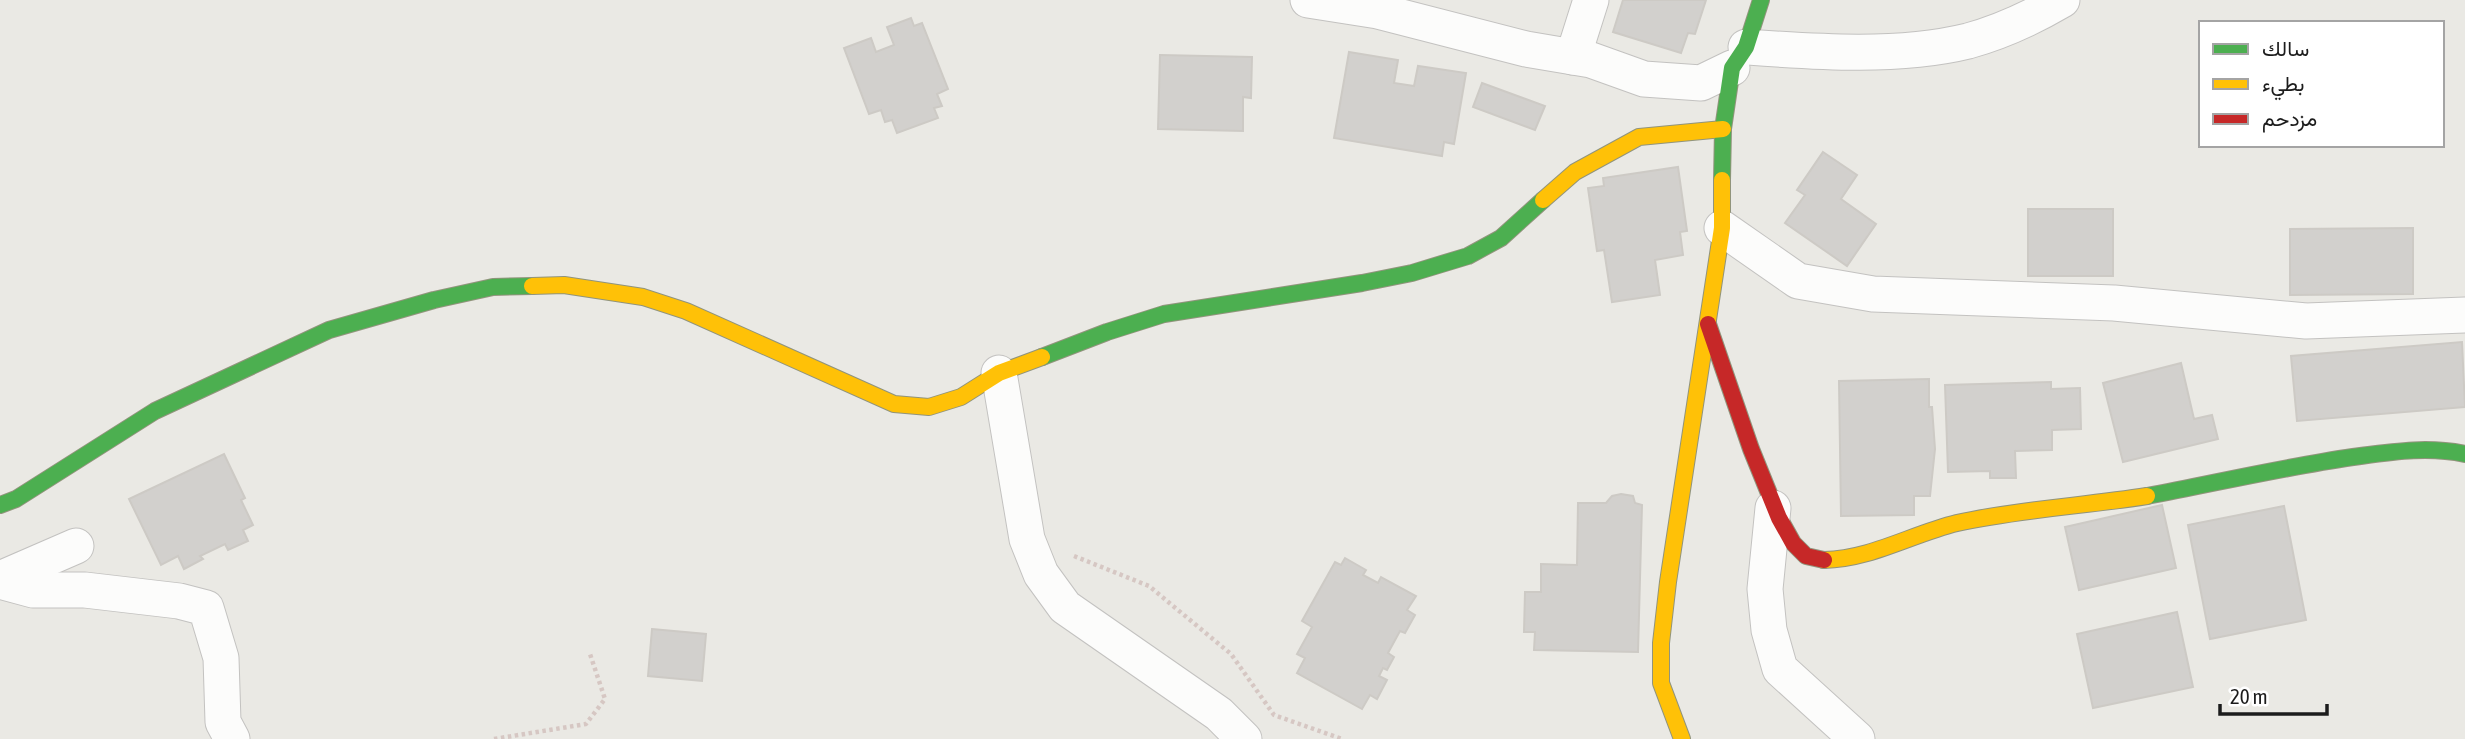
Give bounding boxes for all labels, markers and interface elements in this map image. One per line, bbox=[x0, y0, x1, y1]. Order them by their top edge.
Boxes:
legend bbox=[2199, 21, 2444, 147]
text: سالك bbox=[2262, 36, 2309, 60]
text: بطيء bbox=[2262, 71, 2305, 101]
text: مزدحم bbox=[2262, 106, 2317, 133]
scale bar bbox=[2220, 672, 2327, 716]
text: 20 m bbox=[2230, 684, 2268, 708]

